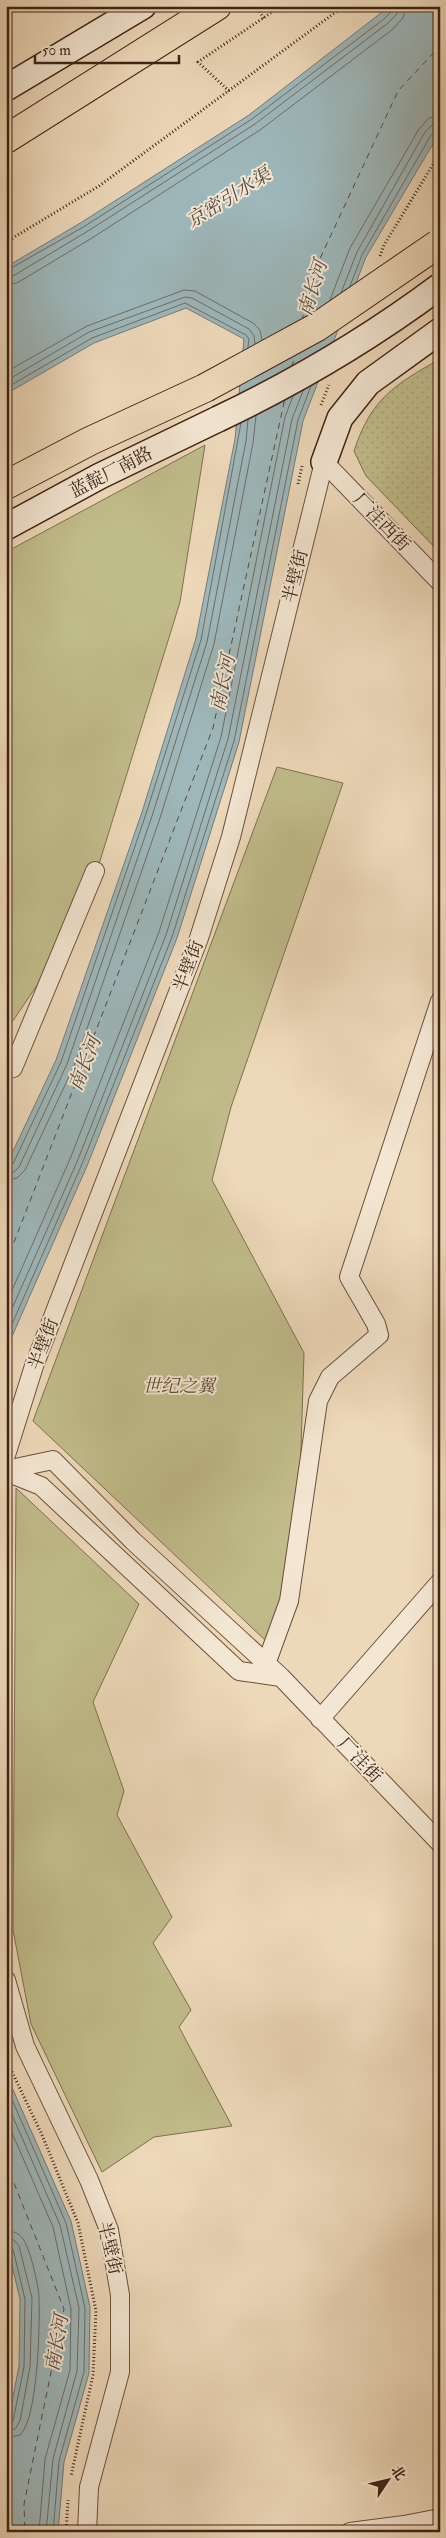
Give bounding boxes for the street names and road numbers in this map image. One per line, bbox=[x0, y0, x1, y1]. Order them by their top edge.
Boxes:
street label: 蓝靛厂南路 bbox=[66, 442, 157, 503]
street label: 厂洼西街 bbox=[348, 488, 415, 556]
street label: 半壁街 bbox=[278, 547, 313, 605]
street label: 半壁街 bbox=[168, 937, 209, 996]
street label: 半壁街 bbox=[23, 1315, 64, 1374]
street label: 厂洼街 bbox=[333, 1733, 387, 1788]
street label: 半壁街 bbox=[92, 2219, 127, 2277]

